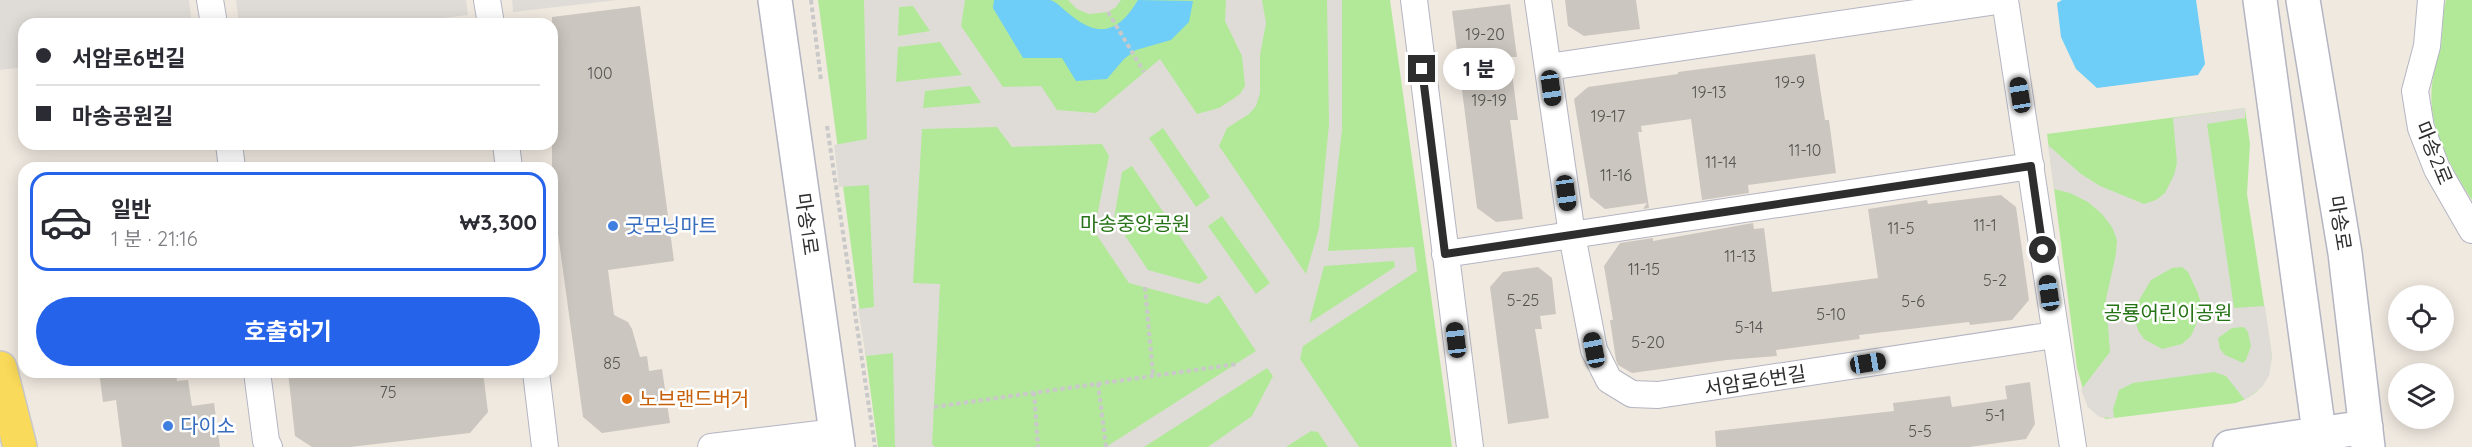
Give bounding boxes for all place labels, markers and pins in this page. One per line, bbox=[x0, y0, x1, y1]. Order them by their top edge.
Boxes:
place label: 굿모닝마트 bbox=[625, 213, 717, 238]
marker: 굿모닝마트 bbox=[606, 219, 620, 233]
place label: 노브랜드버거 bbox=[639, 386, 749, 411]
marker: 노브랜드버거 bbox=[620, 392, 634, 406]
place label: 다이소 bbox=[180, 413, 235, 438]
marker: 다이소 bbox=[161, 419, 175, 433]

